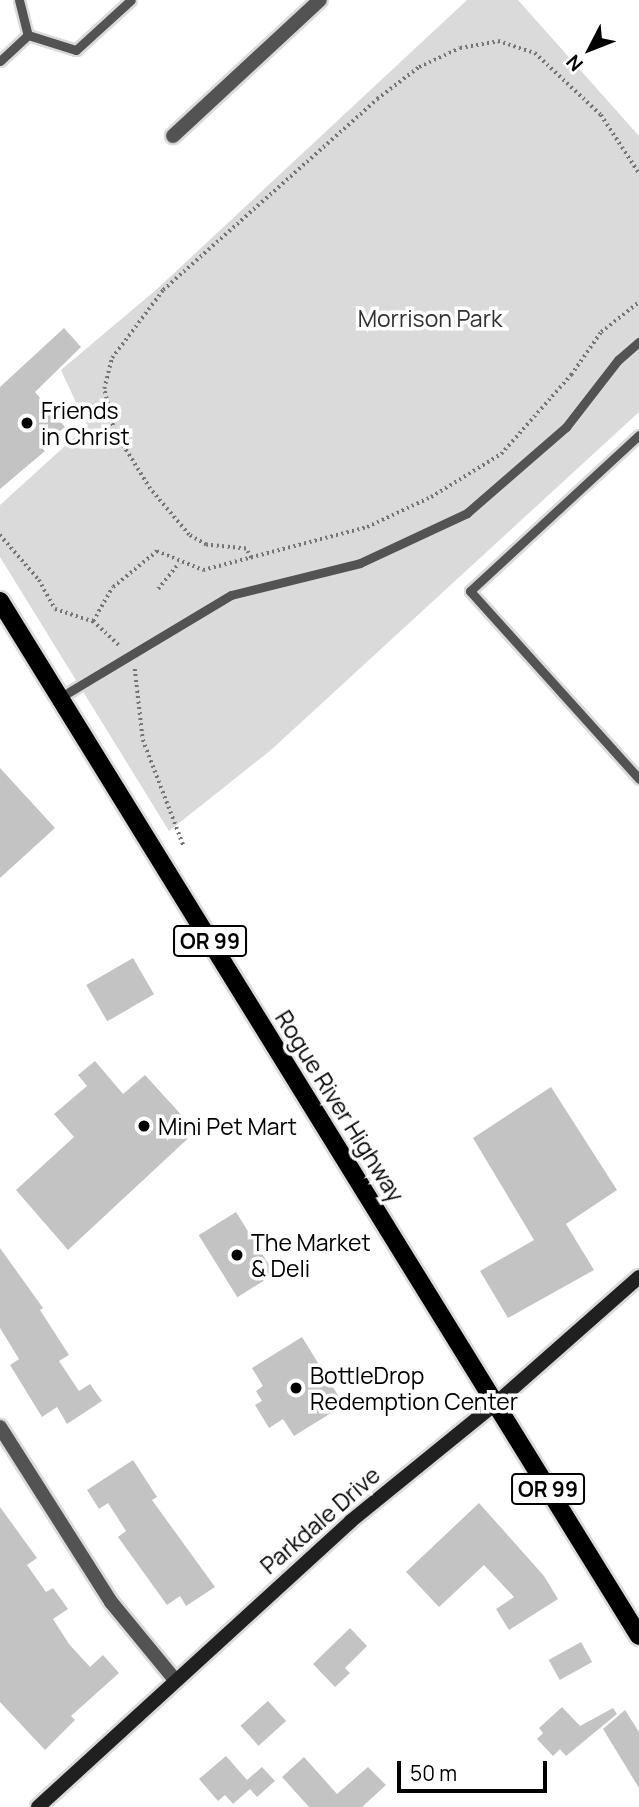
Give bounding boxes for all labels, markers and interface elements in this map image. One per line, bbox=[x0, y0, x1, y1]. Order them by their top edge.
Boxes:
north arrow bbox=[555, 14, 625, 84]
text: N bbox=[560, 49, 589, 77]
park label: Morrison Park bbox=[358, 304, 502, 332]
place label: Friends in Christ bbox=[41, 396, 130, 450]
marker: Friends in Christ bbox=[19, 415, 35, 431]
road number: OR 99 bbox=[172, 923, 248, 958]
street label: Rogue River Highway bbox=[270, 1005, 410, 1207]
place label: Mini Pet Mart bbox=[158, 1112, 297, 1140]
marker: Mini Pet Mart bbox=[136, 1118, 152, 1134]
place label: The Market & Deli bbox=[251, 1228, 371, 1282]
marker: The Market & Deli bbox=[229, 1247, 245, 1263]
place label: BottleDrop Redemption Center bbox=[310, 1361, 518, 1415]
marker: BottleDrop Redemption Center bbox=[288, 1380, 304, 1396]
street label: Parkdale Drive bbox=[255, 1461, 385, 1579]
road number: OR 99 bbox=[510, 1472, 586, 1506]
scale bar bbox=[401, 1748, 552, 1792]
text: 50 m bbox=[410, 1759, 457, 1787]

